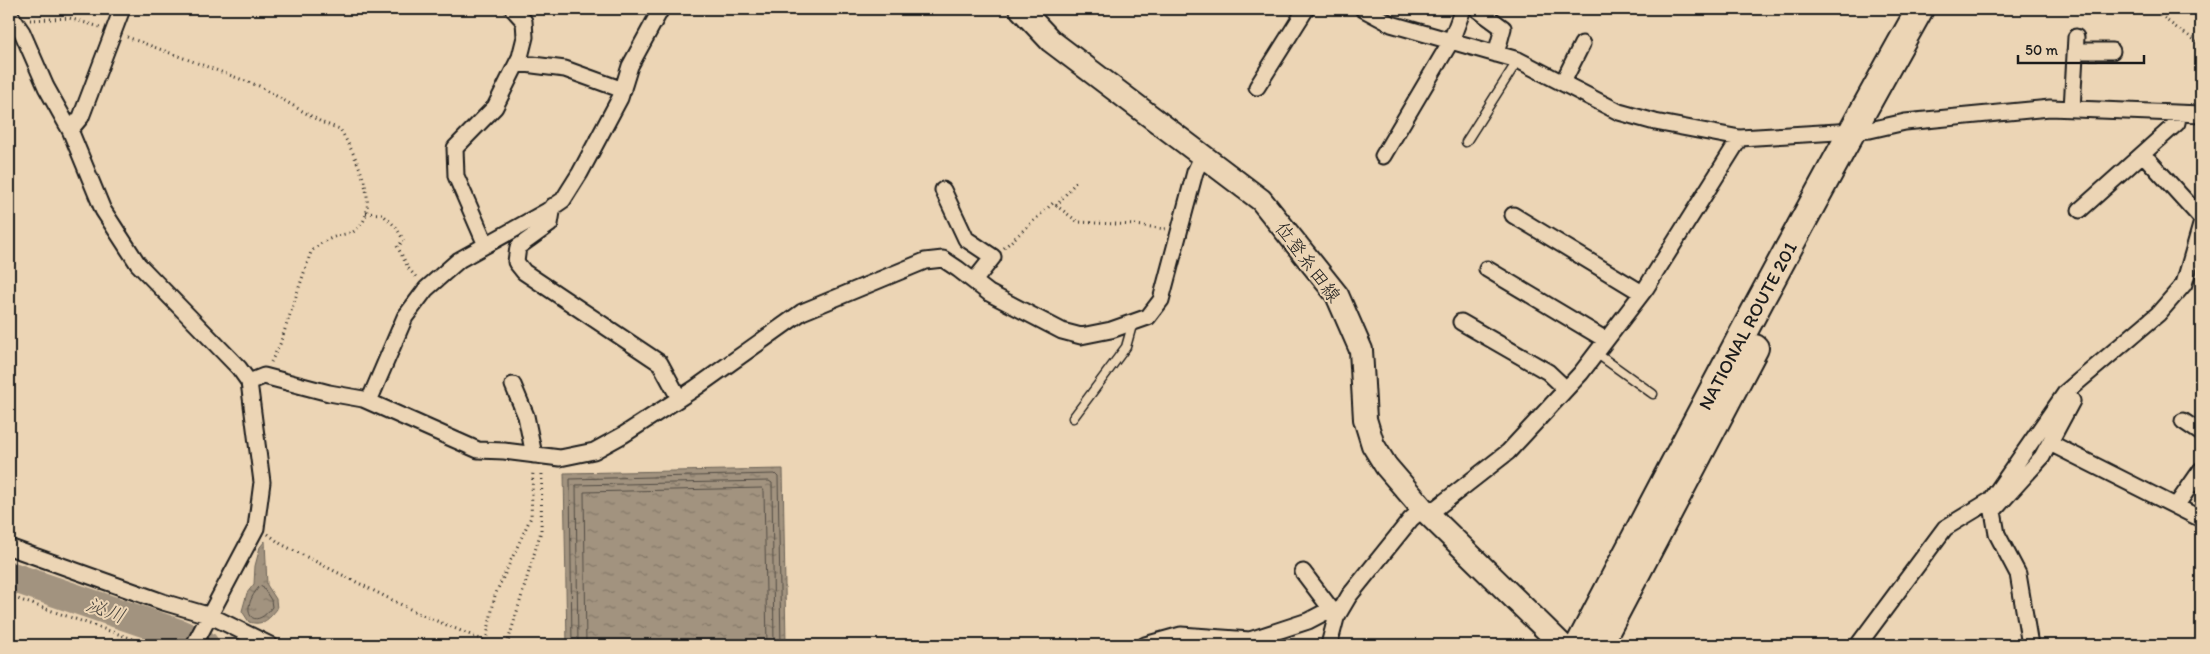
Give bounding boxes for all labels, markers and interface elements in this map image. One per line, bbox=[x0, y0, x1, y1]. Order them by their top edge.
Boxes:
scale bar bbox=[2018, 32, 2144, 64]
text: 50 m bbox=[2025, 41, 2058, 59]
street label: 位登糸田線 bbox=[1270, 217, 1346, 307]
street label: NATIONAL ROUTE 201 bbox=[1693, 237, 1802, 414]
water label: 泌川 bbox=[83, 592, 129, 628]

